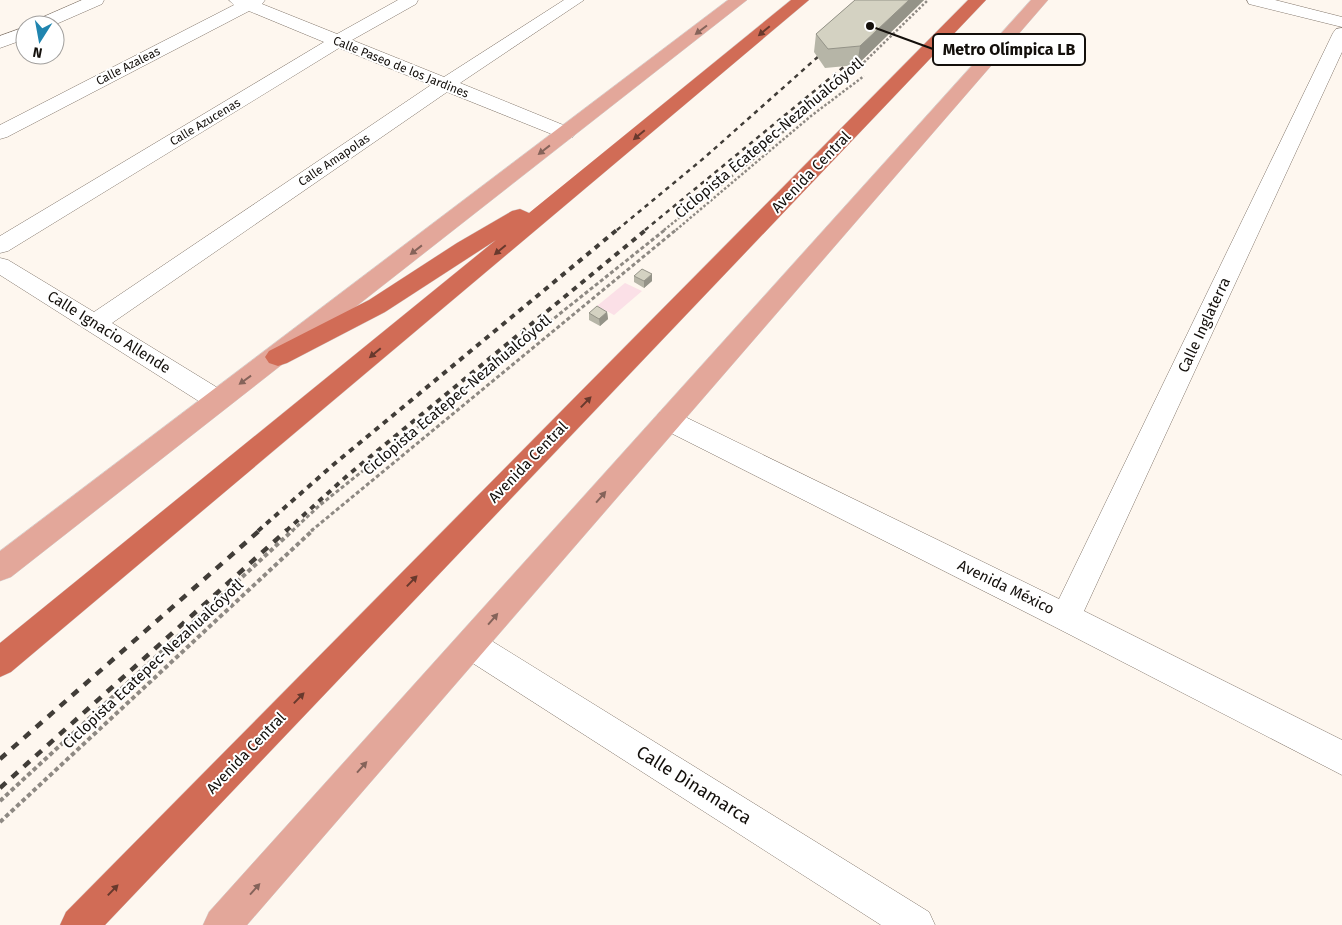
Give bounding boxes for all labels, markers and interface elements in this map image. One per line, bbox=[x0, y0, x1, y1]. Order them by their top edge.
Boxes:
north arrow bbox=[15, 15, 65, 65]
one-way arrow bbox=[695, 24, 708, 35]
one-way arrow bbox=[757, 26, 770, 37]
street label: Calle Paseo de los Jardines bbox=[331, 33, 471, 101]
callout: Metro Olímpica LB bbox=[933, 34, 1085, 65]
text: Metro Olímpica LB bbox=[943, 40, 1075, 59]
text: N bbox=[31, 43, 44, 62]
street label: Calle Azaleas bbox=[94, 44, 163, 88]
street label: Ciclopista Ecatepec-Nezahualcóyotl bbox=[671, 53, 867, 222]
street label: Calle Azucenas bbox=[167, 95, 243, 149]
street label: Avenida Central bbox=[768, 127, 855, 217]
one-way arrow bbox=[632, 129, 645, 140]
street label: Calle Amapolas bbox=[296, 131, 373, 189]
one-way arrow bbox=[537, 145, 551, 155]
one-way arrow bbox=[409, 244, 422, 255]
one-way arrow bbox=[494, 244, 507, 255]
street label: Calle Inglaterra bbox=[1174, 274, 1234, 376]
street label: Calle Ignacio Allende bbox=[44, 287, 174, 377]
street label: Ciclopista Ecatepec-Nezahualcóyotl bbox=[359, 310, 555, 479]
one-way arrow bbox=[369, 347, 381, 359]
one-way arrow bbox=[238, 375, 252, 385]
one-way arrow bbox=[580, 396, 592, 408]
street label: Avenida Central bbox=[485, 417, 572, 507]
one-way arrow bbox=[595, 492, 607, 504]
street label: Avenida México bbox=[955, 556, 1057, 618]
street label: Ciclopista Ecatepec-Nezahualcóyotl bbox=[59, 575, 247, 753]
one-way arrow bbox=[406, 575, 418, 587]
one-way arrow bbox=[488, 613, 499, 626]
one-way arrow bbox=[293, 692, 305, 704]
street label: Avenida Central bbox=[203, 708, 290, 798]
street label: Calle Dinamarca bbox=[632, 741, 756, 829]
one-way arrow bbox=[357, 761, 368, 774]
one-way arrow bbox=[249, 882, 260, 895]
one-way arrow bbox=[107, 884, 119, 896]

